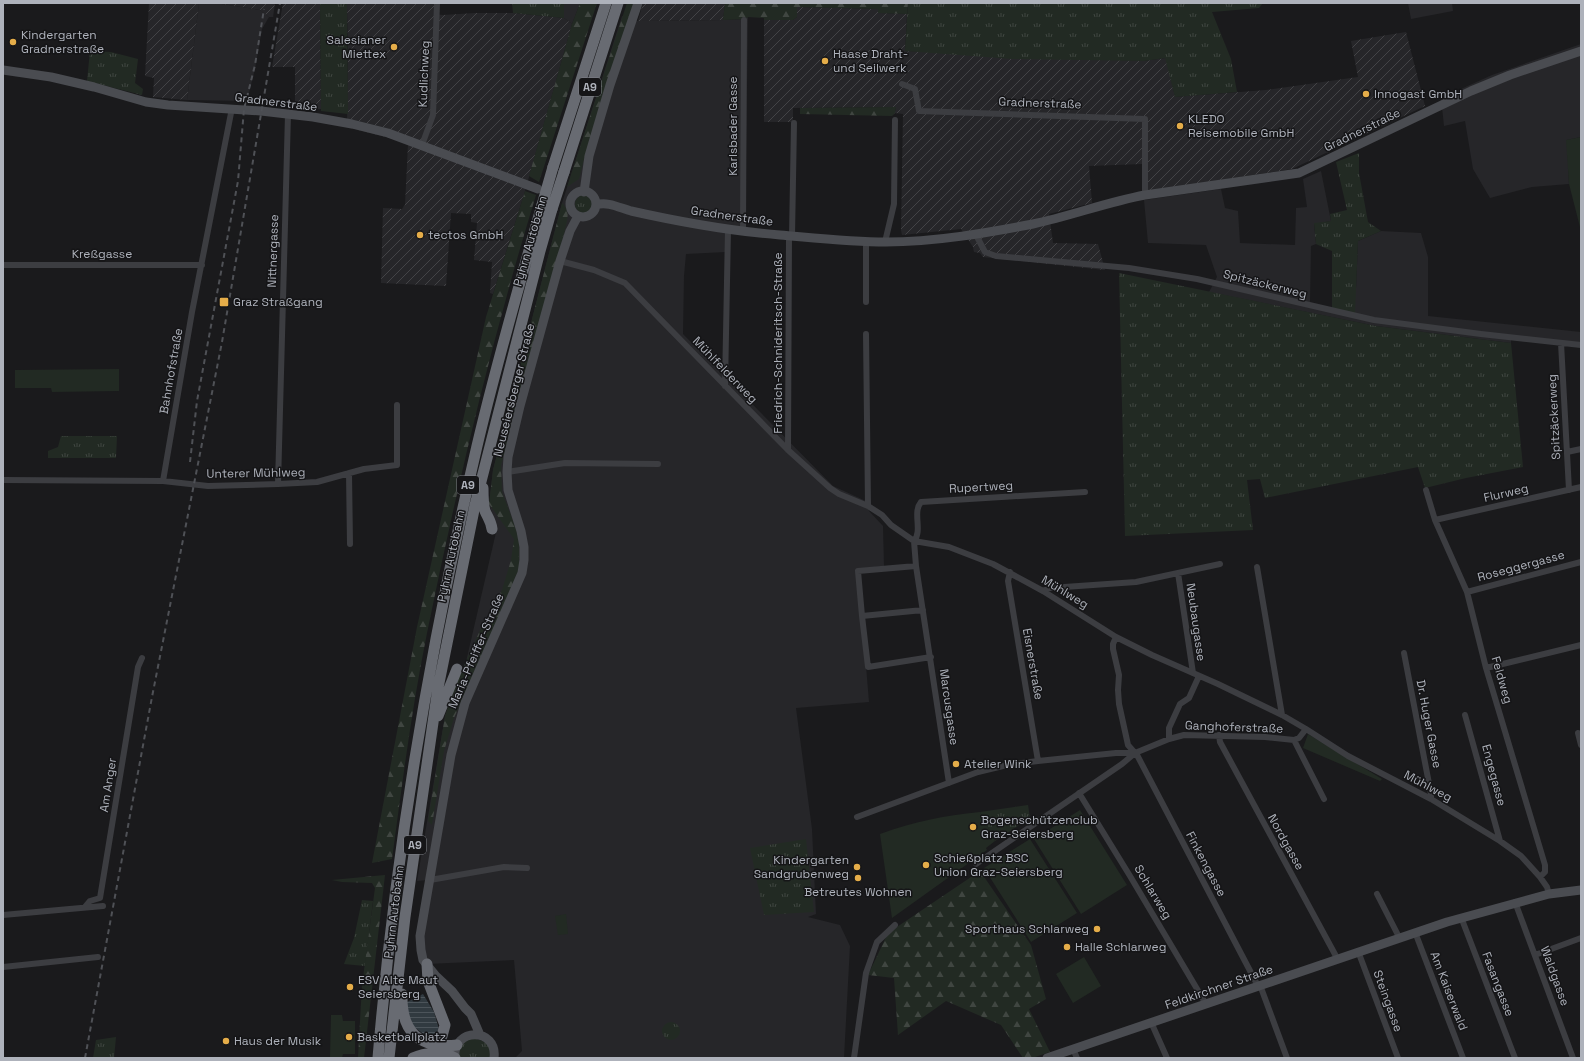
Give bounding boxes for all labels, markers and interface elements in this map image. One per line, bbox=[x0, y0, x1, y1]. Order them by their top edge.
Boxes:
place label: Kindergarten Gradnerstraße bbox=[21, 27, 104, 57]
place label: Salesianer Miettex bbox=[327, 32, 386, 62]
marker: Kindergarten Gradnerstraße bbox=[8, 37, 18, 47]
street label: Kudlichweg bbox=[415, 40, 433, 108]
marker: Salesianer Miettex bbox=[389, 42, 399, 52]
place label: Haase Draht- und Seilwerk bbox=[833, 46, 908, 76]
marker: Haase Draht- und Seilwerk bbox=[820, 56, 830, 66]
street label: Karlsbader Gasse bbox=[725, 76, 741, 176]
road number: A9 bbox=[579, 78, 601, 96]
place label: Innogast GmbH bbox=[1374, 86, 1462, 102]
street label: Gradnerstraße bbox=[234, 89, 318, 115]
marker: Innogast GmbH bbox=[1361, 89, 1371, 99]
street label: Gradnerstraße bbox=[998, 94, 1082, 112]
street label: Gradnerstraße bbox=[1321, 105, 1403, 155]
place label: KLEDO Reisemobile GmbH bbox=[1188, 111, 1294, 141]
marker: KLEDO Reisemobile GmbH bbox=[1175, 121, 1185, 131]
street label: Pyhrn Autobahn bbox=[509, 194, 551, 288]
street label: Gradnerstraße bbox=[690, 202, 774, 230]
street label: Nittnergasse bbox=[264, 214, 282, 288]
place label: tectos GmbH bbox=[428, 227, 503, 243]
marker: tectos GmbH bbox=[415, 230, 425, 240]
street label: Kreßgasse bbox=[72, 246, 132, 262]
street label: Friedrich-Schnideritsch-Straße bbox=[770, 252, 786, 434]
street label: Spitzäckerweg bbox=[1221, 266, 1309, 302]
place label: Graz Straßgang bbox=[233, 294, 323, 310]
marker: Graz Straßgang bbox=[218, 296, 230, 308]
street label: Neuseiersberger Straße bbox=[490, 322, 538, 458]
street label: Bahnhofstraße bbox=[156, 327, 186, 415]
street label: Mühlfelderweg bbox=[689, 333, 761, 407]
street label: Spitzäckerweg bbox=[1544, 374, 1564, 460]
street label: Unterer Mühlweg bbox=[206, 464, 306, 482]
road number: A9 bbox=[457, 476, 479, 494]
street label: Rupertweg bbox=[949, 477, 1013, 497]
street label: Flurweg bbox=[1482, 480, 1530, 506]
street label: Pyhrn Autobahn bbox=[433, 509, 469, 603]
street label: Roseggergasse bbox=[1476, 547, 1566, 585]
street label: Mühlweg bbox=[1038, 572, 1092, 612]
street label: Neubaugasse bbox=[1183, 582, 1209, 662]
street label: Maria-Pfeiffer-Straße bbox=[444, 591, 508, 711]
street label: Eisnerstraße bbox=[1019, 627, 1047, 701]
street label: Feldweg bbox=[1488, 654, 1516, 706]
street label: Marcusgasse bbox=[936, 668, 962, 746]
street label: Dr. Huger Gasse bbox=[1413, 678, 1445, 770]
street label: Ganghoferstraße bbox=[1184, 717, 1284, 737]
street label: Engegasse bbox=[1478, 742, 1510, 808]
street label: Am Anger bbox=[96, 756, 120, 813]
place label: Atelier Wink bbox=[964, 756, 1032, 772]
marker: Atelier Wink bbox=[951, 759, 961, 769]
street label: Mühlweg bbox=[1401, 767, 1455, 805]
street label: Nordgasse bbox=[1264, 811, 1308, 873]
place label: Bogenschützenclub Graz-Seiersberg bbox=[981, 812, 1098, 842]
marker: Bogenschützenclub Graz-Seiersberg bbox=[968, 822, 978, 832]
street label: Finkengasse bbox=[1182, 829, 1230, 899]
road number: A9 bbox=[404, 836, 426, 854]
place label: Schießplatz BSC Union Graz-Seiersberg bbox=[934, 850, 1063, 880]
place label: Kindergarten Sandgrubenweg bbox=[754, 852, 849, 882]
marker: Schießplatz BSC Union Graz-Seiersberg bbox=[921, 860, 931, 870]
marker: Kindergarten Sandgrubenweg bbox=[852, 862, 862, 872]
street label: Schlarweg bbox=[1131, 862, 1175, 922]
street label: Pyhrn Autobahn bbox=[380, 865, 408, 959]
marker: Betreutes Wohnen bbox=[853, 873, 863, 883]
place label: Betreutes Wohnen bbox=[804, 884, 912, 900]
place label: Sporthaus Schlarweg bbox=[965, 921, 1089, 937]
marker: Sporthaus Schlarweg bbox=[1092, 924, 1102, 934]
place label: Halle Schlarweg bbox=[1075, 939, 1166, 955]
marker: Halle Schlarweg bbox=[1062, 942, 1072, 952]
street label: Waldgasse bbox=[1537, 944, 1573, 1008]
street label: Am Kaiserwald bbox=[1427, 949, 1471, 1033]
street label: Fasangasse bbox=[1478, 949, 1518, 1019]
street label: Feldkirchner Straße bbox=[1163, 961, 1275, 1013]
street label: Steingasse bbox=[1369, 968, 1407, 1034]
place label: ESV Alte Maut Seiersberg bbox=[358, 972, 438, 1002]
marker: ESV Alte Maut Seiersberg bbox=[345, 982, 355, 992]
place label: Basketballplatz bbox=[357, 1029, 446, 1045]
marker: Basketballplatz bbox=[344, 1032, 354, 1042]
place label: Haus der Musik bbox=[234, 1033, 322, 1049]
marker: Haus der Musik bbox=[221, 1036, 231, 1046]

